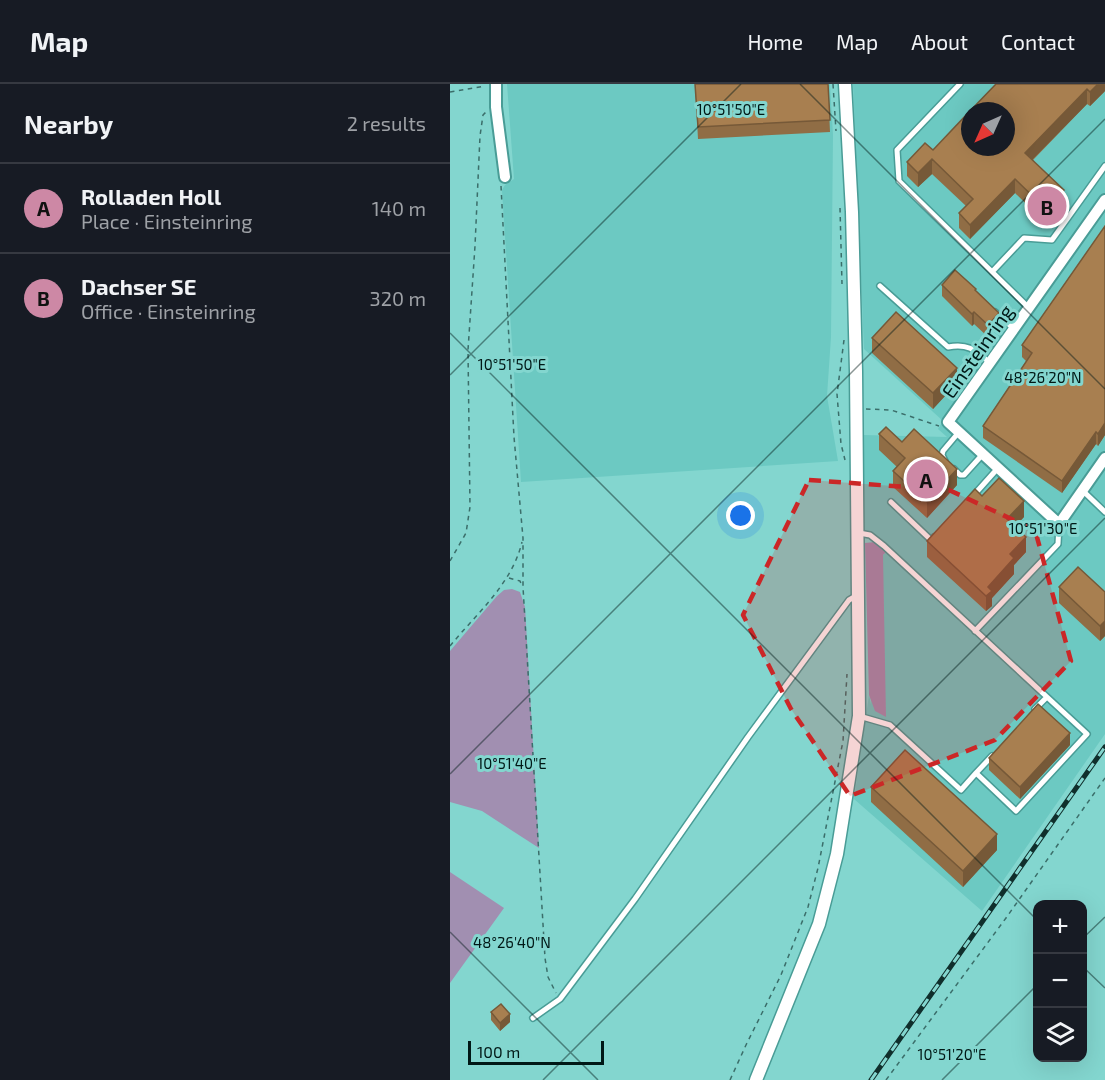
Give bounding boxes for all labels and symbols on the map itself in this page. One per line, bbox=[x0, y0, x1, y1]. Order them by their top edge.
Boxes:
text: 10°51'50"E bbox=[697, 100, 765, 118]
north arrow bbox=[961, 102, 1015, 156]
pin: B bbox=[1028, 184, 1066, 228]
street label: Einsteinring bbox=[936, 300, 1018, 402]
text: 10°51'50"E bbox=[478, 355, 546, 373]
text: 48°26'20"N bbox=[1004, 368, 1082, 386]
pin: A bbox=[906, 456, 946, 502]
your location bbox=[726, 501, 755, 530]
text: 10°51'30"E bbox=[1009, 519, 1077, 537]
text: 10°51'40"E bbox=[477, 754, 547, 772]
text: 48°26'40"N bbox=[473, 933, 551, 951]
scale bar bbox=[468, 1038, 604, 1066]
text: 10°51'20"E bbox=[918, 1045, 986, 1063]

